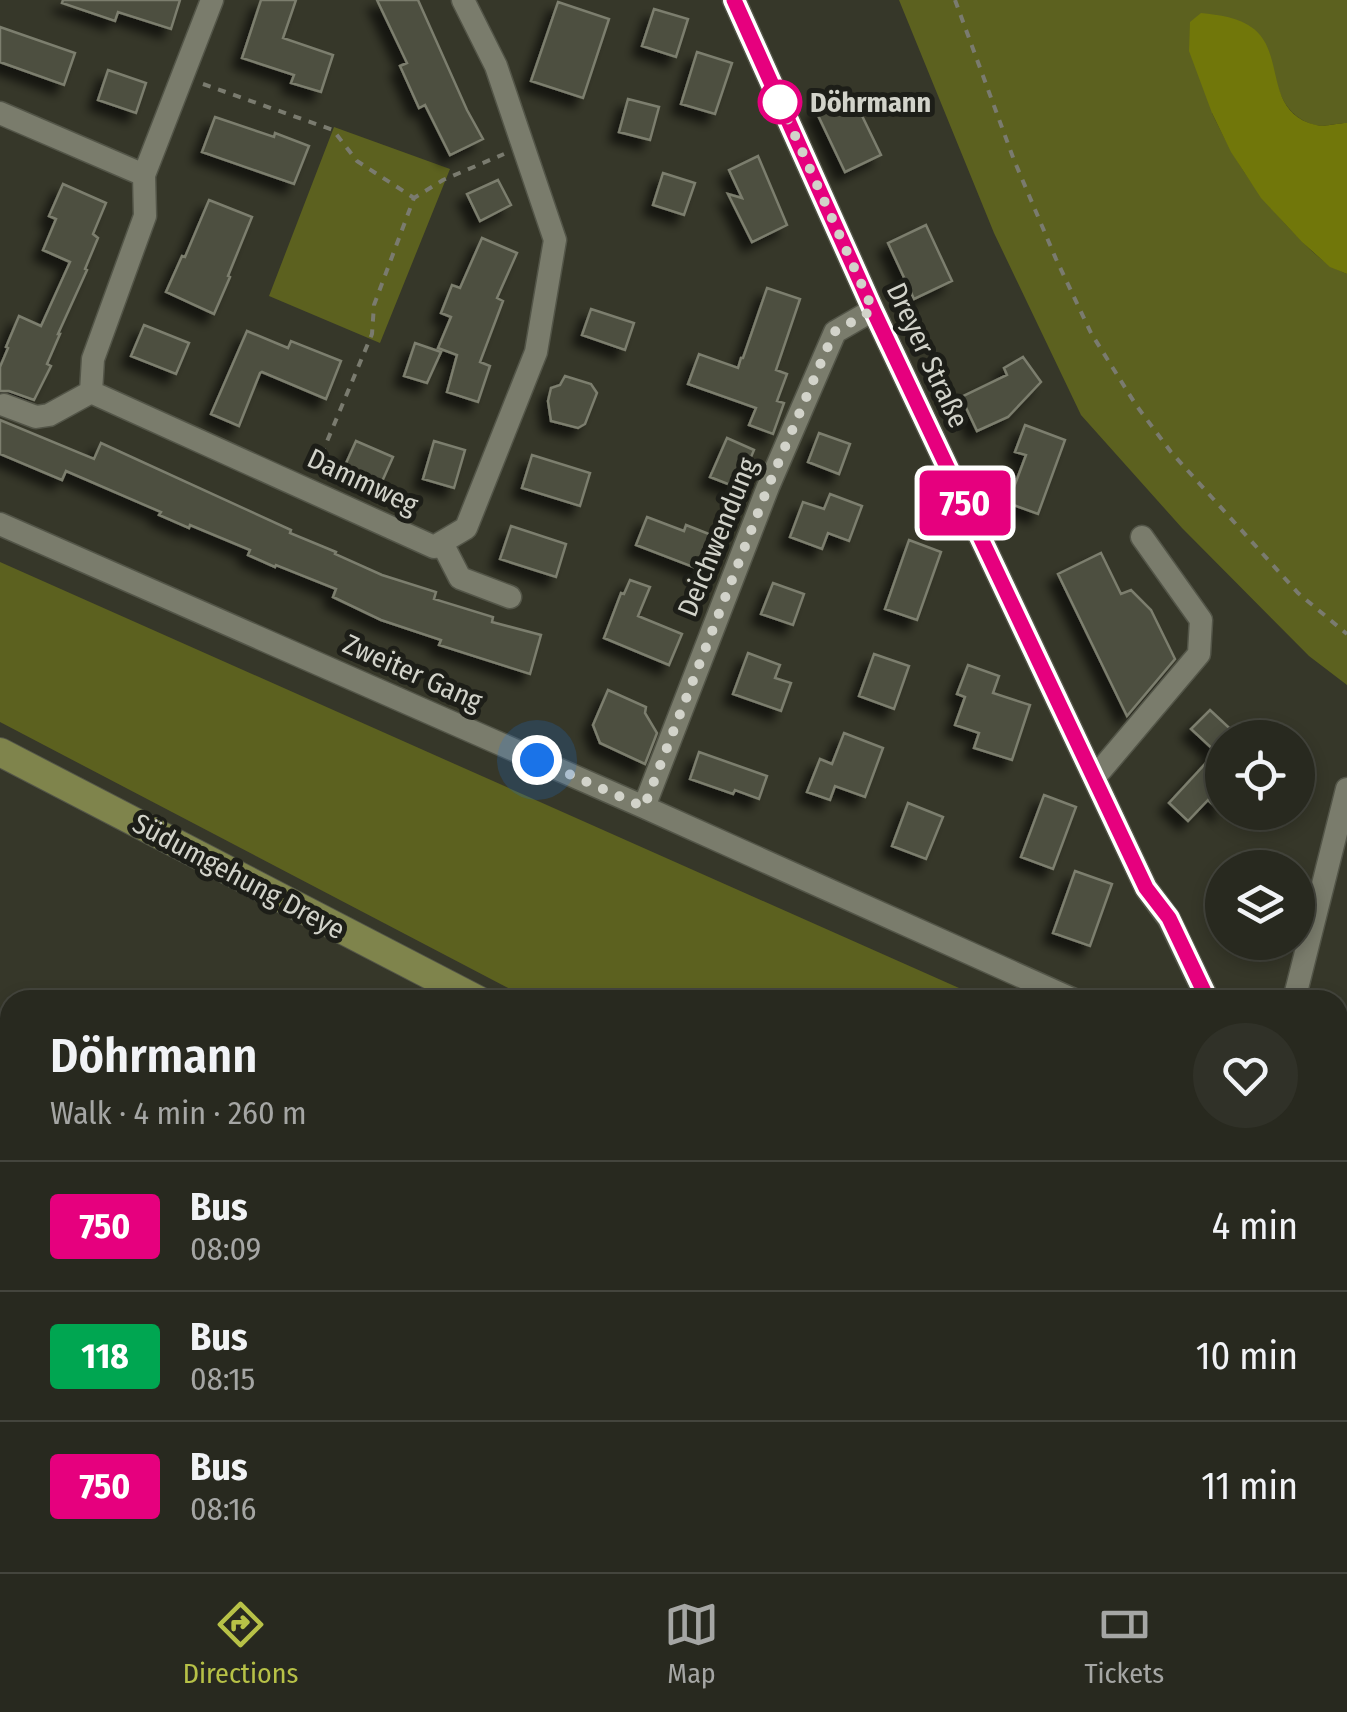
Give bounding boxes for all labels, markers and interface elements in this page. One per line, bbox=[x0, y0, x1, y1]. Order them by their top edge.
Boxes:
marker: Döhrmann bbox=[759, 81, 801, 123]
place label: Döhrmann bbox=[810, 86, 931, 119]
street label: Dreyer Straße bbox=[880, 278, 975, 433]
street label: Dammweg bbox=[302, 442, 424, 522]
street label: Deichwendung bbox=[671, 452, 765, 621]
line badge: 750 bbox=[908, 470, 1022, 536]
text: 750 bbox=[940, 482, 990, 524]
street label: Zweiter Gang bbox=[338, 627, 488, 718]
map controls bbox=[1205, 720, 1315, 960]
button: locate bbox=[1205, 720, 1315, 830]
your location bbox=[512, 735, 562, 785]
street label: Südumgehung Dreye bbox=[127, 807, 350, 946]
button: layers bbox=[1205, 850, 1315, 960]
button: heart bbox=[1193, 1023, 1298, 1128]
text: Döhrmann bbox=[50, 1027, 257, 1085]
text: Walk · 4 min · 260 m bbox=[50, 1094, 307, 1132]
text: Bus bbox=[190, 1184, 248, 1230]
text: 4 min bbox=[1212, 1203, 1298, 1249]
text: 750 bbox=[80, 1205, 130, 1247]
text: 08:09 bbox=[190, 1230, 261, 1268]
text: Bus bbox=[190, 1314, 248, 1360]
text: 10 min bbox=[1196, 1333, 1298, 1379]
text: 118 bbox=[81, 1335, 129, 1377]
text: 08:15 bbox=[190, 1360, 255, 1398]
text: Bus bbox=[190, 1444, 248, 1490]
text: 11 min bbox=[1201, 1463, 1298, 1509]
text: 750 bbox=[80, 1465, 130, 1507]
text: 08:16 bbox=[190, 1490, 257, 1528]
tab: Directions bbox=[183, 1597, 299, 1690]
tab: Map bbox=[664, 1597, 719, 1690]
tab: Tickets bbox=[1084, 1597, 1164, 1690]

